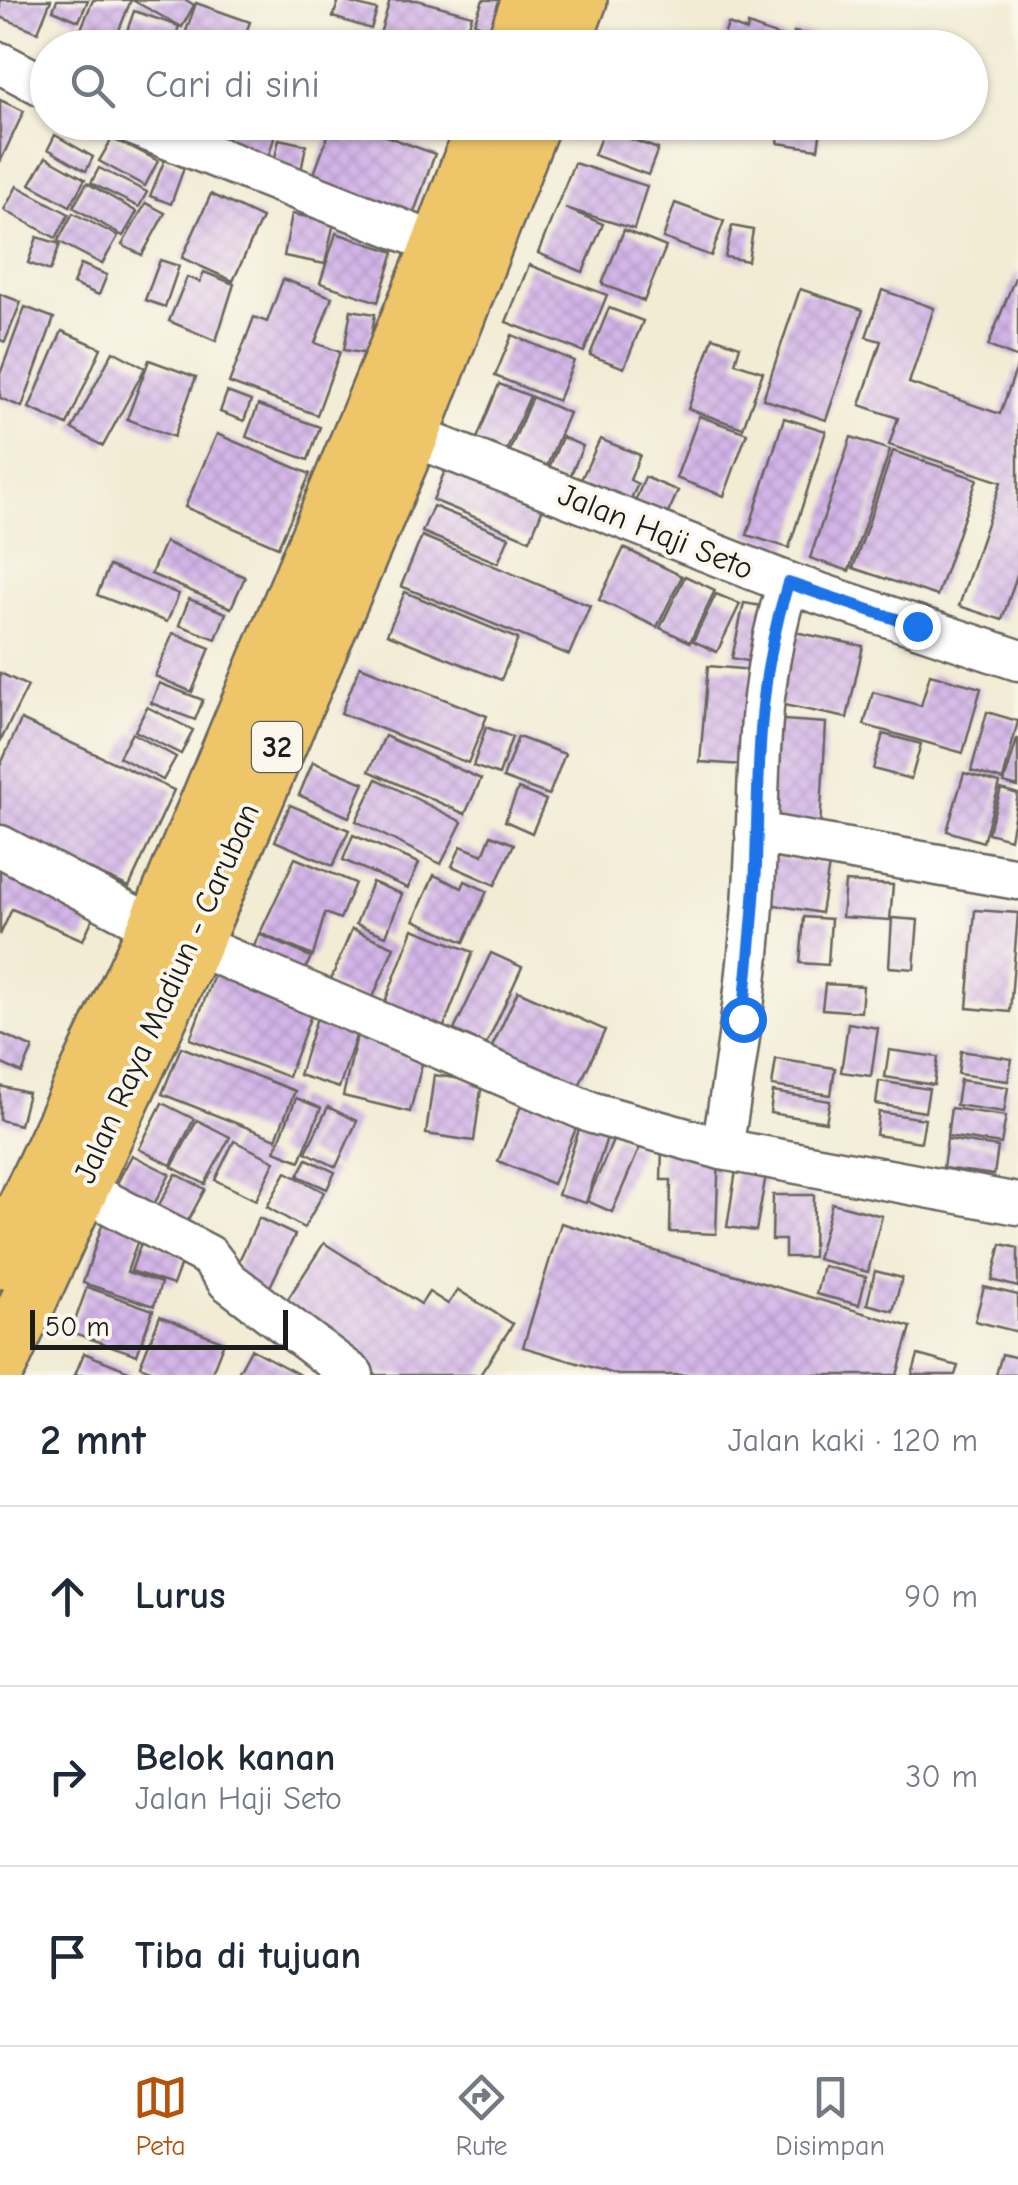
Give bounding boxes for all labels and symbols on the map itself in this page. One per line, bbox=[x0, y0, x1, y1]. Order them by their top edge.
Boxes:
street label: Jalan Haji Seto bbox=[553, 476, 759, 587]
route end bbox=[895, 604, 941, 650]
road number: 32 bbox=[252, 722, 302, 772]
street label: Jalan Raya Madiun - Caruban bbox=[66, 798, 267, 1189]
route start bbox=[721, 997, 767, 1043]
scale bar bbox=[30, 1305, 288, 1350]

